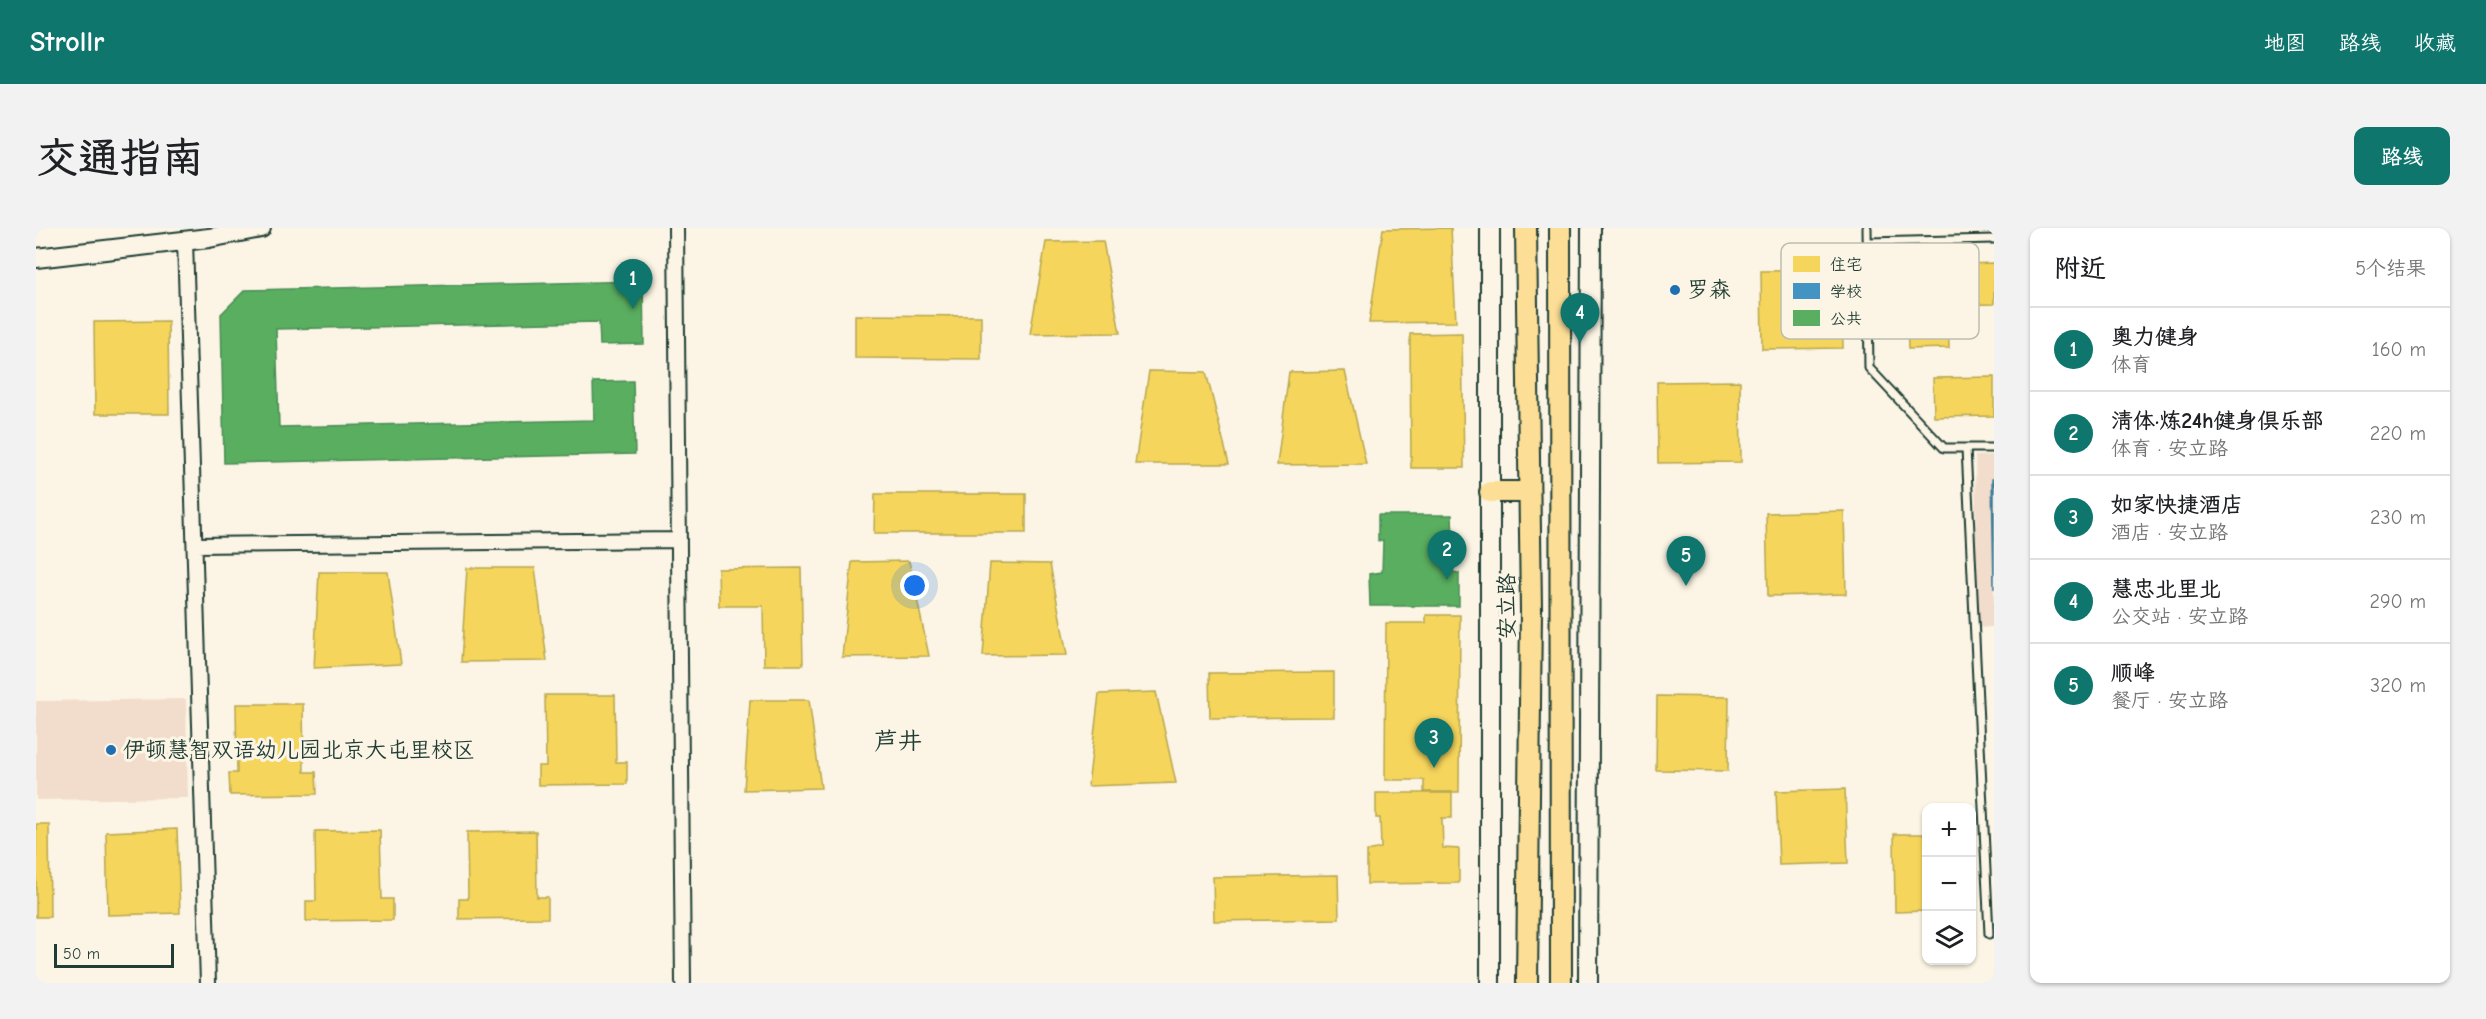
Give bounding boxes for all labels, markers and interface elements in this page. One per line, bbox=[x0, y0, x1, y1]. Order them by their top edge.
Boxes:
text: Strollr bbox=[30, 26, 104, 58]
text: 地图 bbox=[2264, 31, 2306, 55]
text: 路线 bbox=[2339, 31, 2381, 55]
text: 收藏 bbox=[2414, 31, 2456, 55]
button: 路线 bbox=[2354, 127, 2450, 185]
text: 交通指南 bbox=[36, 134, 204, 183]
legend bbox=[1781, 243, 1979, 339]
text: 附近 bbox=[2054, 254, 2106, 284]
text: 住宅 bbox=[1830, 256, 1862, 274]
text: 5个结果 bbox=[2355, 257, 2426, 280]
pin: 1 bbox=[614, 260, 652, 309]
place label: 罗森 bbox=[1687, 277, 1731, 303]
marker: 罗森 bbox=[1668, 283, 1682, 297]
text: 学校 bbox=[1830, 283, 1862, 301]
pin: 4 bbox=[1560, 294, 1600, 343]
text: 公共 bbox=[1830, 310, 1862, 328]
text: 奥力健身 bbox=[2111, 324, 2199, 350]
text: 1 bbox=[2070, 338, 2077, 361]
text: 160 m bbox=[2372, 338, 2426, 361]
text: 体育 bbox=[2111, 353, 2151, 376]
text: 清体·炼24h健身俱乐部 bbox=[2111, 408, 2324, 434]
text: 2 bbox=[2069, 422, 2078, 445]
text: 220 m bbox=[2370, 422, 2426, 445]
text: 体育 · 安立路 bbox=[2111, 437, 2228, 460]
text: 如家快捷酒店 bbox=[2111, 492, 2243, 518]
text: 3 bbox=[2069, 506, 2078, 529]
text: 230 m bbox=[2370, 506, 2426, 529]
text: 酒店 · 安立路 bbox=[2111, 521, 2228, 544]
pin: 2 bbox=[1428, 530, 1466, 580]
pin: 5 bbox=[1666, 536, 1706, 586]
your location bbox=[900, 571, 929, 600]
street label: 安立路 bbox=[1494, 573, 1520, 639]
text: 慧忠北里北 bbox=[2111, 576, 2221, 602]
text: 4 bbox=[2069, 590, 2078, 613]
text: 290 m bbox=[2370, 590, 2426, 613]
text: 公交站 · 安立路 bbox=[2111, 605, 2248, 628]
text: 顺峰 bbox=[2111, 660, 2155, 686]
text: 5 bbox=[2068, 674, 2079, 697]
text: 320 m bbox=[2370, 674, 2426, 697]
text: 餐厅 · 安立路 bbox=[2111, 689, 2228, 712]
pin: 3 bbox=[1414, 718, 1454, 768]
district label: 芦井 bbox=[874, 727, 922, 755]
place label: 伊顿慧智双语幼儿园北京大屯里校区 bbox=[123, 737, 475, 763]
marker: 伊顿慧智双语幼儿园北京大屯里校区 bbox=[104, 743, 118, 757]
map controls bbox=[1922, 803, 1976, 965]
button: + bbox=[1922, 803, 1976, 857]
button: − bbox=[1922, 857, 1976, 911]
button: layers bbox=[1922, 911, 1976, 965]
scale bar bbox=[54, 941, 174, 968]
text: 50 m bbox=[63, 945, 100, 963]

